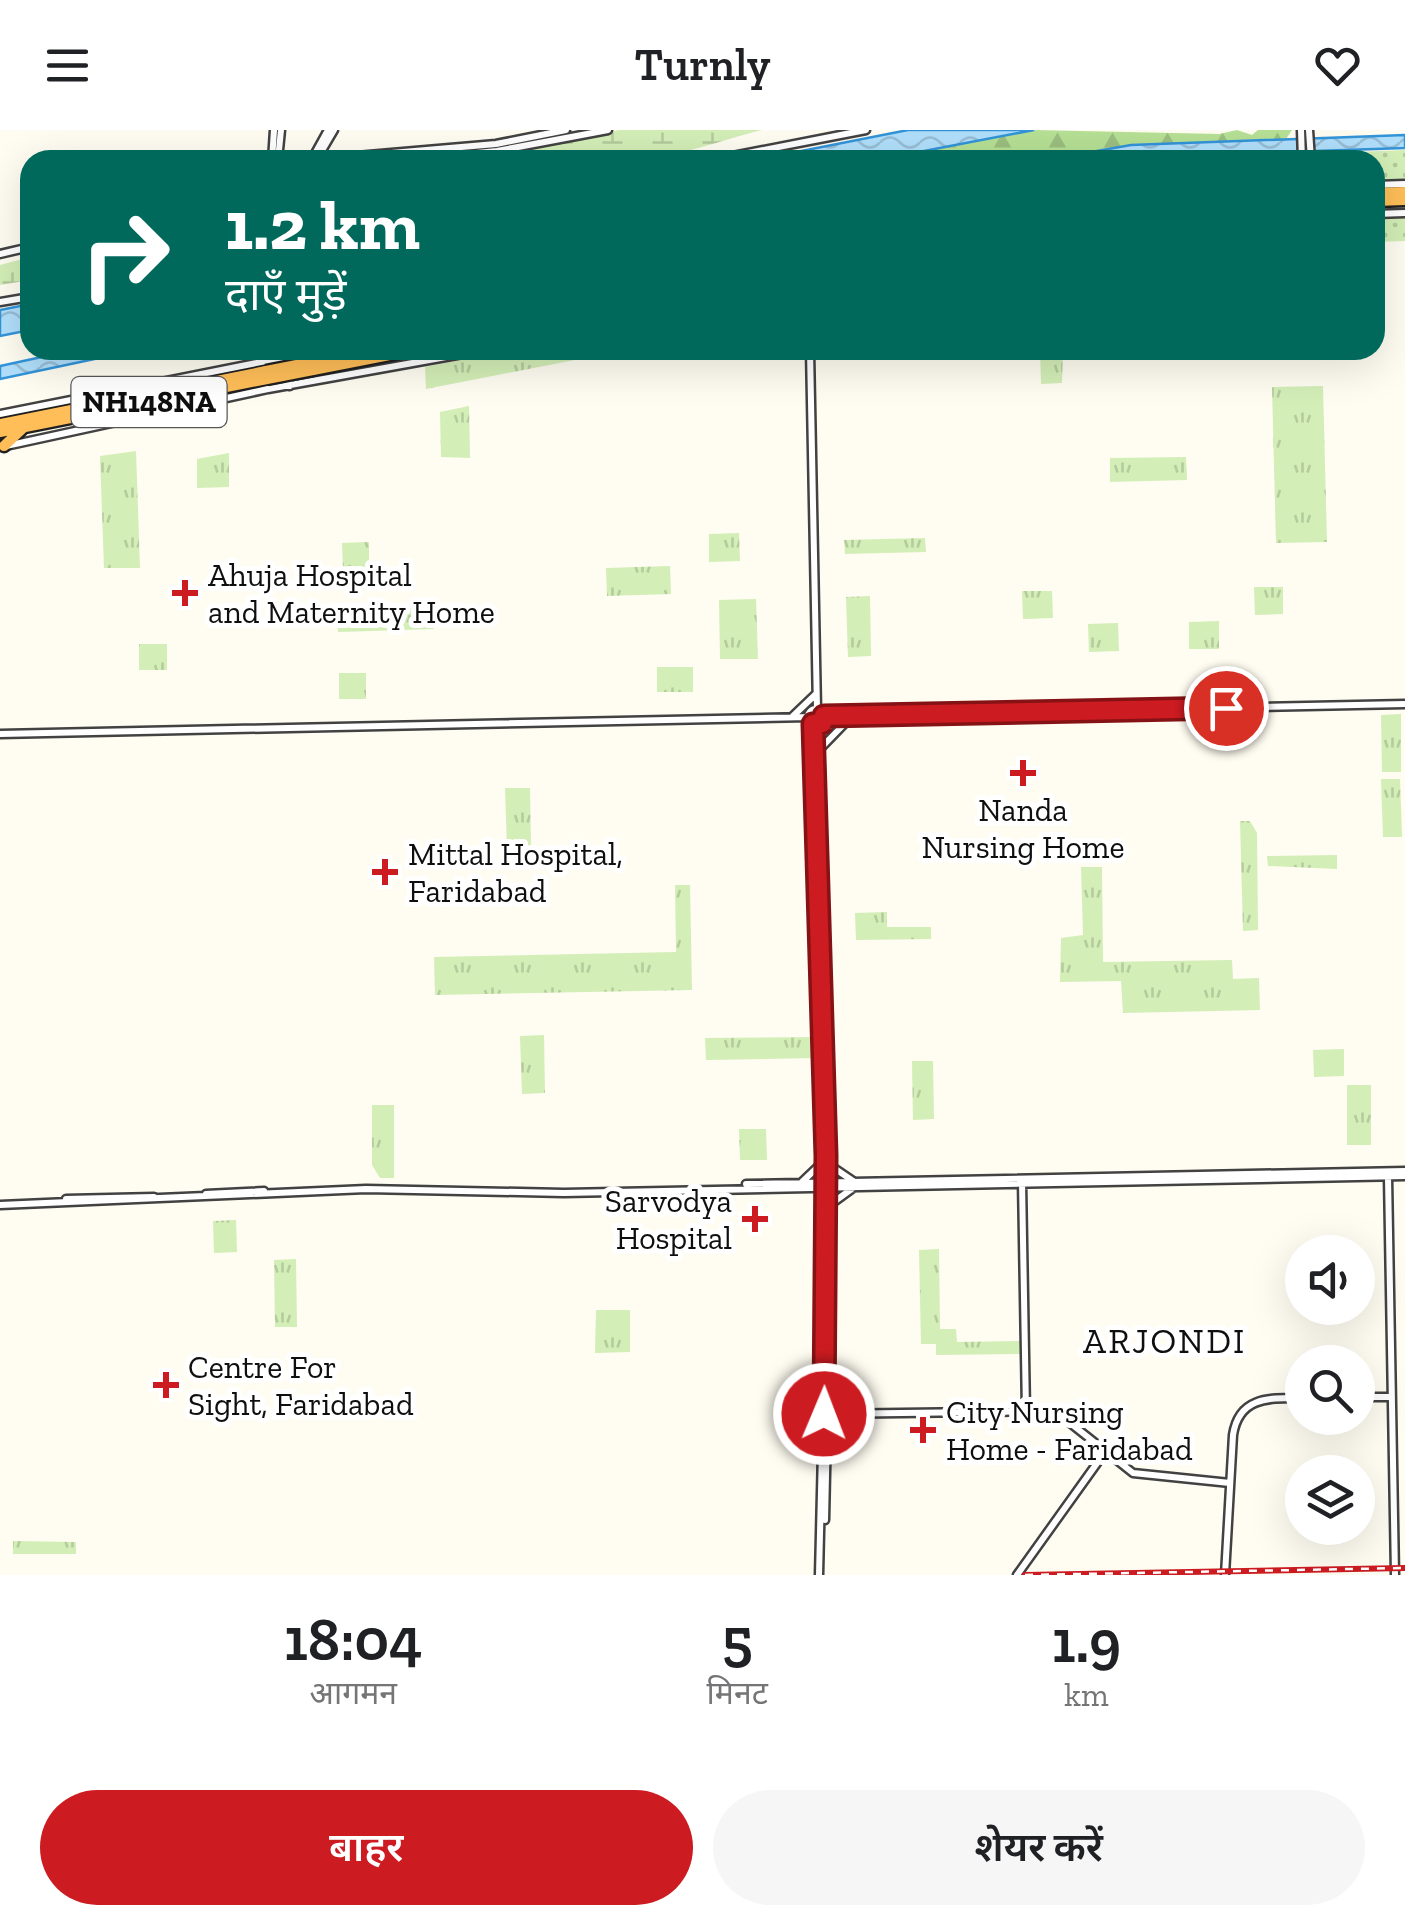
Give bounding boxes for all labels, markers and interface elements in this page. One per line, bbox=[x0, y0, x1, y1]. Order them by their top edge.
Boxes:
icon: menu bbox=[40, 38, 95, 93]
text: Turnly bbox=[635, 38, 770, 92]
icon: heart bbox=[1310, 38, 1365, 93]
text: 1.2 km bbox=[225, 183, 420, 267]
icon: right bbox=[60, 190, 190, 320]
text: दाएँ मुड़ें bbox=[225, 268, 347, 322]
road number: NH148NA bbox=[72, 377, 226, 427]
place label: Ahuja Hospital and Maternity Home bbox=[208, 556, 495, 631]
marker: Ahuja Hospital and Maternity Home bbox=[172, 580, 198, 606]
pin bbox=[1184, 666, 1269, 751]
icon: arrive bbox=[1199, 681, 1254, 736]
marker: Nanda Nursing Home bbox=[1010, 760, 1036, 786]
place label: Nanda Nursing Home bbox=[922, 791, 1124, 866]
place label: Mittal Hospital, Faridabad bbox=[408, 835, 623, 910]
marker: Mittal Hospital, Faridabad bbox=[372, 859, 398, 885]
place label: Sarvodya Hospital bbox=[605, 1182, 732, 1257]
marker: Sarvodya Hospital bbox=[742, 1206, 768, 1232]
map controls bbox=[1285, 1235, 1375, 1545]
button: sound bbox=[1285, 1235, 1375, 1325]
district label: ARJONDI bbox=[1083, 1320, 1247, 1362]
button: search bbox=[1285, 1345, 1375, 1435]
place label: Centre For Sight, Faridabad bbox=[188, 1348, 414, 1423]
position arrow bbox=[772, 1362, 876, 1466]
marker: Centre For Sight, Faridabad bbox=[153, 1372, 179, 1398]
place label: City Nursing Home - Faridabad bbox=[946, 1393, 1193, 1468]
marker: City Nursing Home - Faridabad bbox=[910, 1417, 936, 1443]
button: layers bbox=[1285, 1455, 1375, 1545]
text: 18:04 bbox=[284, 1603, 423, 1675]
text: 5 bbox=[722, 1603, 753, 1675]
text: 1.9 bbox=[1052, 1605, 1121, 1677]
text: आगमन bbox=[309, 1674, 397, 1712]
text: मिनट bbox=[707, 1674, 768, 1712]
text: km bbox=[1064, 1676, 1109, 1714]
button: बाहर bbox=[40, 1790, 693, 1905]
button: शेयर करें bbox=[713, 1790, 1365, 1905]

